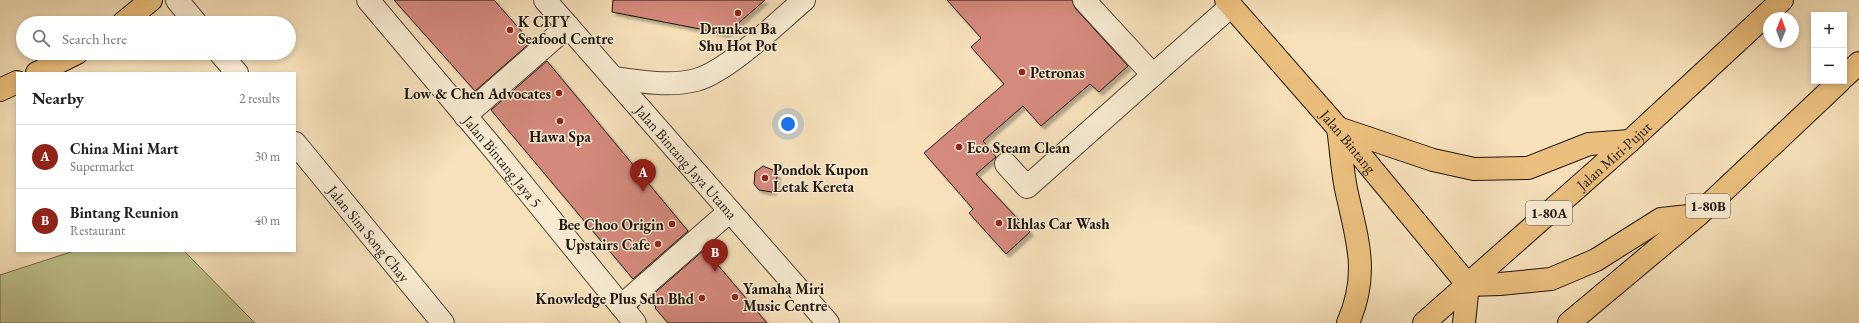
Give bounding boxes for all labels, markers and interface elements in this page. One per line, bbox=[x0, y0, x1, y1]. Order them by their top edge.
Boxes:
marker: Drunken Ba Shu Hot Pot bbox=[733, 8, 743, 18]
place label: K CITY Seafood Centre bbox=[518, 12, 613, 48]
north arrow bbox=[1763, 12, 1799, 48]
map controls bbox=[1811, 12, 1847, 84]
button: + bbox=[1811, 12, 1847, 48]
search box bbox=[16, 16, 296, 60]
place label: Drunken Ba Shu Hot Pot bbox=[699, 19, 777, 55]
marker: K CITY Seafood Centre bbox=[505, 25, 515, 35]
icon: search bbox=[30, 27, 52, 49]
text: Search here bbox=[62, 29, 127, 48]
button: − bbox=[1811, 48, 1847, 84]
place label: Petronas bbox=[1030, 63, 1085, 82]
marker: Petronas bbox=[1017, 67, 1027, 77]
place label: Low & Chen Advocates bbox=[404, 84, 551, 103]
text: Nearby bbox=[32, 87, 84, 109]
marker: Low & Chen Advocates bbox=[554, 88, 564, 98]
text: 2 results bbox=[239, 90, 280, 107]
street label: Jalan Bintang Jaya Utama bbox=[630, 99, 742, 223]
street label: Jalan Bintang bbox=[1315, 104, 1381, 177]
street label: Jalan Bintang Jaya 5 bbox=[458, 109, 546, 211]
your location bbox=[778, 114, 798, 134]
marker: Hawa Spa bbox=[555, 116, 565, 126]
street label: Jalan Miri-Pujut bbox=[1571, 117, 1655, 195]
place label: Hawa Spa bbox=[529, 127, 591, 146]
place label: Eco Steam Clean bbox=[967, 138, 1071, 157]
text: China Mini Mart bbox=[70, 139, 179, 158]
marker: Eco Steam Clean bbox=[954, 142, 964, 152]
text: A bbox=[40, 148, 50, 165]
text: 30 m bbox=[255, 148, 280, 165]
text: Supermarket bbox=[70, 158, 134, 175]
pin: A bbox=[630, 159, 656, 192]
place label: Pondok Kupon Letak Kereta bbox=[773, 160, 869, 196]
marker: Pondok Kupon Letak Kereta bbox=[760, 173, 770, 183]
street label: Jalan Sim Song Chay bbox=[323, 180, 415, 286]
road number: 1-80B bbox=[1686, 194, 1730, 218]
road number: 1-80A bbox=[1526, 201, 1572, 225]
text: Bintang Reunion bbox=[70, 203, 179, 222]
text: B bbox=[41, 212, 49, 229]
text: 40 m bbox=[255, 212, 280, 229]
place label: Ikhlas Car Wash bbox=[1007, 214, 1110, 233]
place label: Bee Choo Origin bbox=[558, 215, 665, 234]
marker: Ikhlas Car Wash bbox=[994, 218, 1004, 228]
marker: Bee Choo Origin bbox=[667, 219, 677, 229]
text: Restaurant bbox=[70, 222, 125, 239]
place label: Upstairs Cafe bbox=[565, 235, 650, 254]
marker: Upstairs Cafe bbox=[653, 239, 663, 249]
pin: B bbox=[702, 239, 728, 272]
place label: Yamaha Miri Music Centre bbox=[743, 279, 827, 315]
place label: Knowledge Plus Sdn Bhd bbox=[535, 289, 695, 308]
marker: Yamaha Miri Music Centre bbox=[730, 292, 740, 302]
marker: Knowledge Plus Sdn Bhd bbox=[697, 293, 707, 303]

